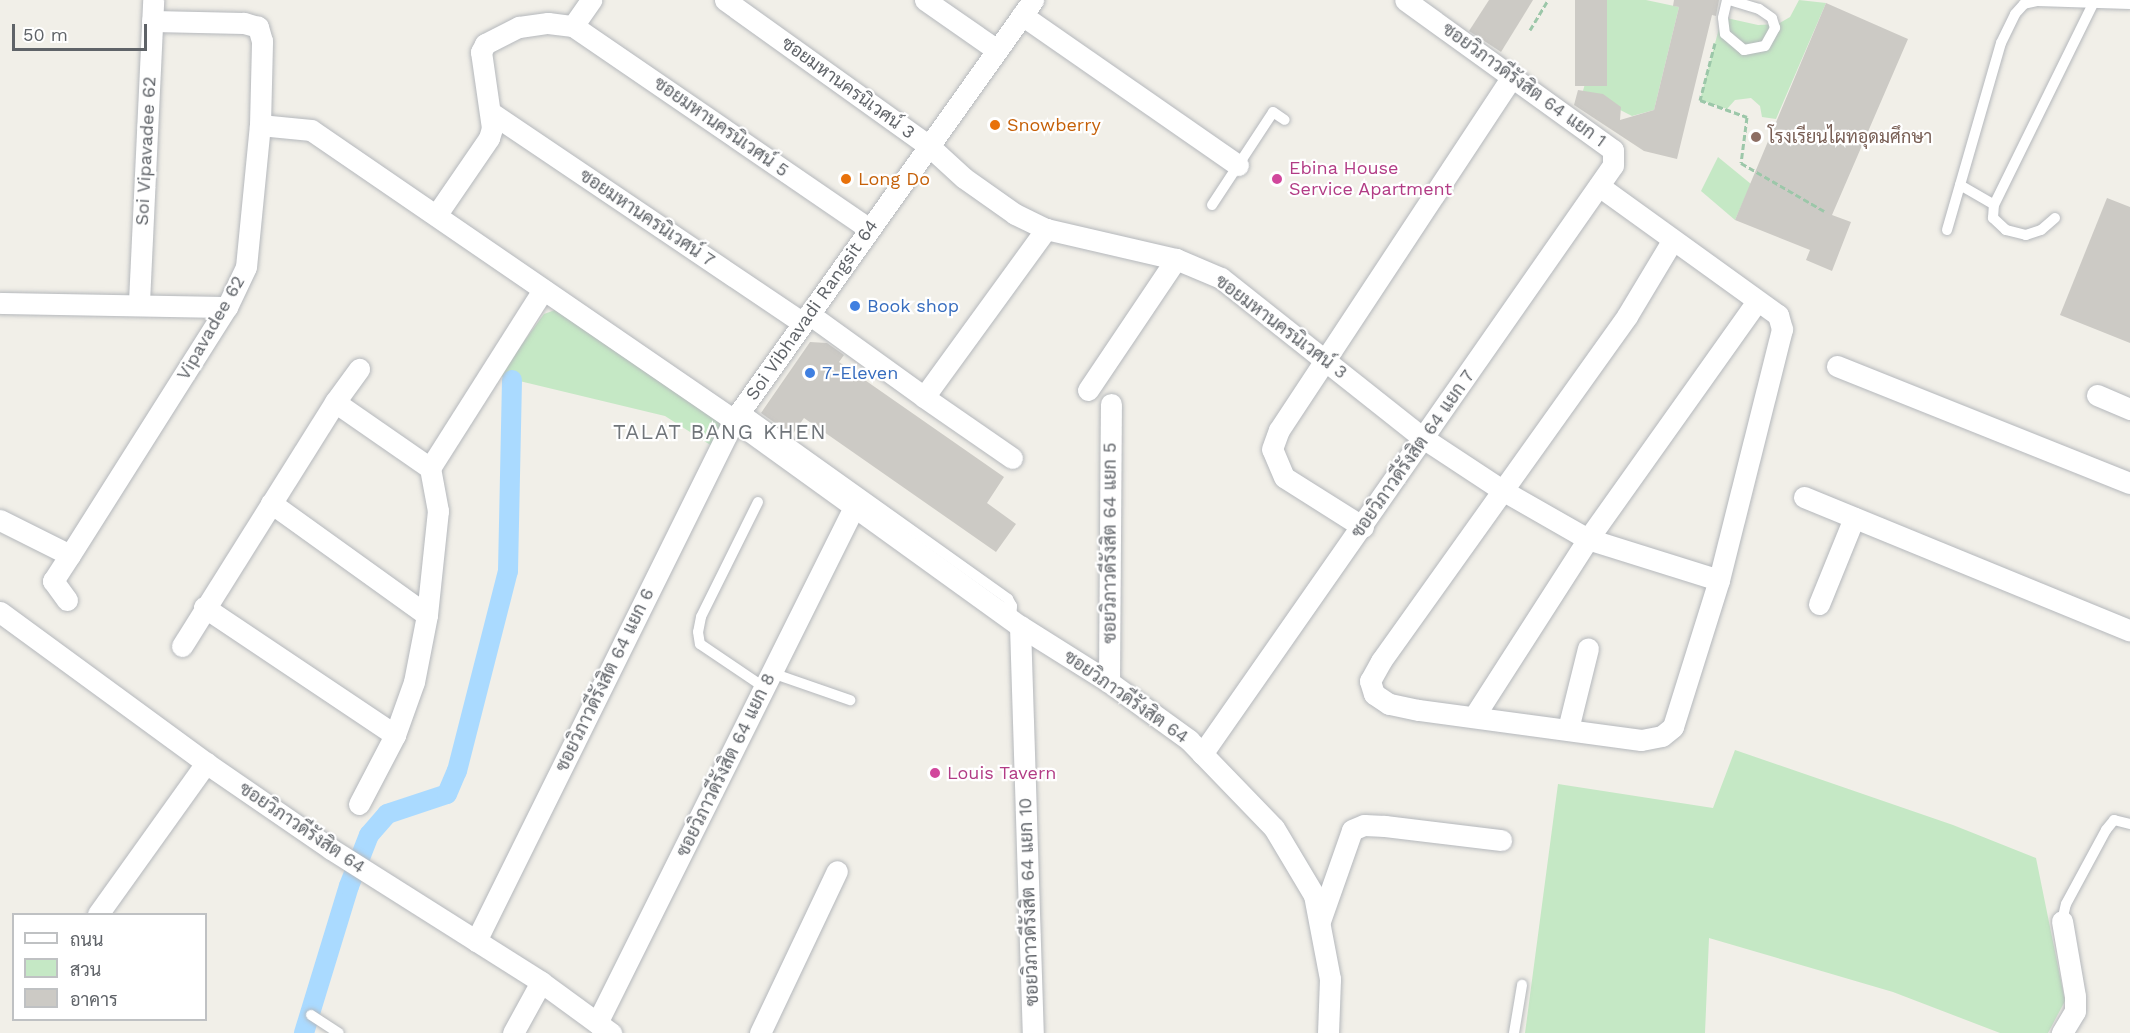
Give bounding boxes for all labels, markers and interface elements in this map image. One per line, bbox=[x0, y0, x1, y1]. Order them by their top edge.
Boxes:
scale bar bbox=[15, 12, 150, 50]
street label: ซอยวิภาวดีรังสิต 64 แยก 1 bbox=[1438, 18, 1610, 152]
text: 50 m bbox=[23, 24, 68, 45]
street label: ซอยมหานครนิเวศน์ 3 bbox=[777, 32, 919, 144]
street label: ซอยมหานครนิเวศน์ 5 bbox=[650, 72, 792, 182]
street label: Soi Vipavadee 62 bbox=[131, 76, 161, 226]
place label: Snowberry bbox=[1007, 114, 1101, 136]
marker: Snowberry bbox=[988, 118, 1002, 132]
place label: โรงเรียนไผทอุดมศึกษา bbox=[1768, 126, 1932, 148]
marker: โรงเรียนไผทอุดมศึกษา bbox=[1749, 130, 1763, 144]
place label: Ebina House Service Apartment bbox=[1289, 158, 1453, 201]
street label: ซอยมหานครนิเวศน์ 7 bbox=[575, 165, 719, 271]
place label: Long Do bbox=[858, 168, 930, 190]
marker: Long Do bbox=[839, 172, 853, 186]
marker: Ebina House Service Apartment bbox=[1270, 172, 1284, 186]
street label: Soi Vibhavadi Rangsit 64 bbox=[741, 215, 883, 405]
street label: ซอยมหานครนิเวศน์ 3 bbox=[1211, 270, 1351, 384]
street label: Vipavadee 62 bbox=[173, 272, 249, 384]
place label: Book shop bbox=[867, 295, 959, 317]
marker: Book shop bbox=[848, 299, 862, 313]
place label: 7-Eleven bbox=[822, 362, 898, 384]
marker: 7-Eleven bbox=[803, 366, 817, 380]
street label: ซอยวิภาวดีรังสิต 64 แยก 7 bbox=[1347, 366, 1479, 542]
district label: TALAT BANG KHEN bbox=[613, 419, 827, 445]
street label: ซอยวิภาวดีรังสิต 64 แยก 5 bbox=[1099, 442, 1121, 644]
street label: ซอยวิภาวดีรังสิต 64 แยก 6 bbox=[551, 585, 659, 775]
street label: ซอยวิภาวดีรังสิต 64 bbox=[1060, 646, 1192, 748]
street label: ซอยวิภาวดีรังสิต 64 แยก 8 bbox=[672, 670, 780, 860]
place label: Louis Tavern bbox=[947, 762, 1057, 784]
marker: Louis Tavern bbox=[928, 766, 942, 780]
street label: ซอยวิภาวดีรังสิต 64 bbox=[235, 778, 369, 878]
street label: ซอยวิภาวดีรังสิต 64 แยก 10 bbox=[1015, 797, 1043, 1007]
legend bbox=[12, 913, 207, 1021]
text: ถนน bbox=[70, 929, 103, 950]
text: สวน bbox=[70, 959, 101, 980]
text: อาคาร bbox=[70, 989, 118, 1010]

